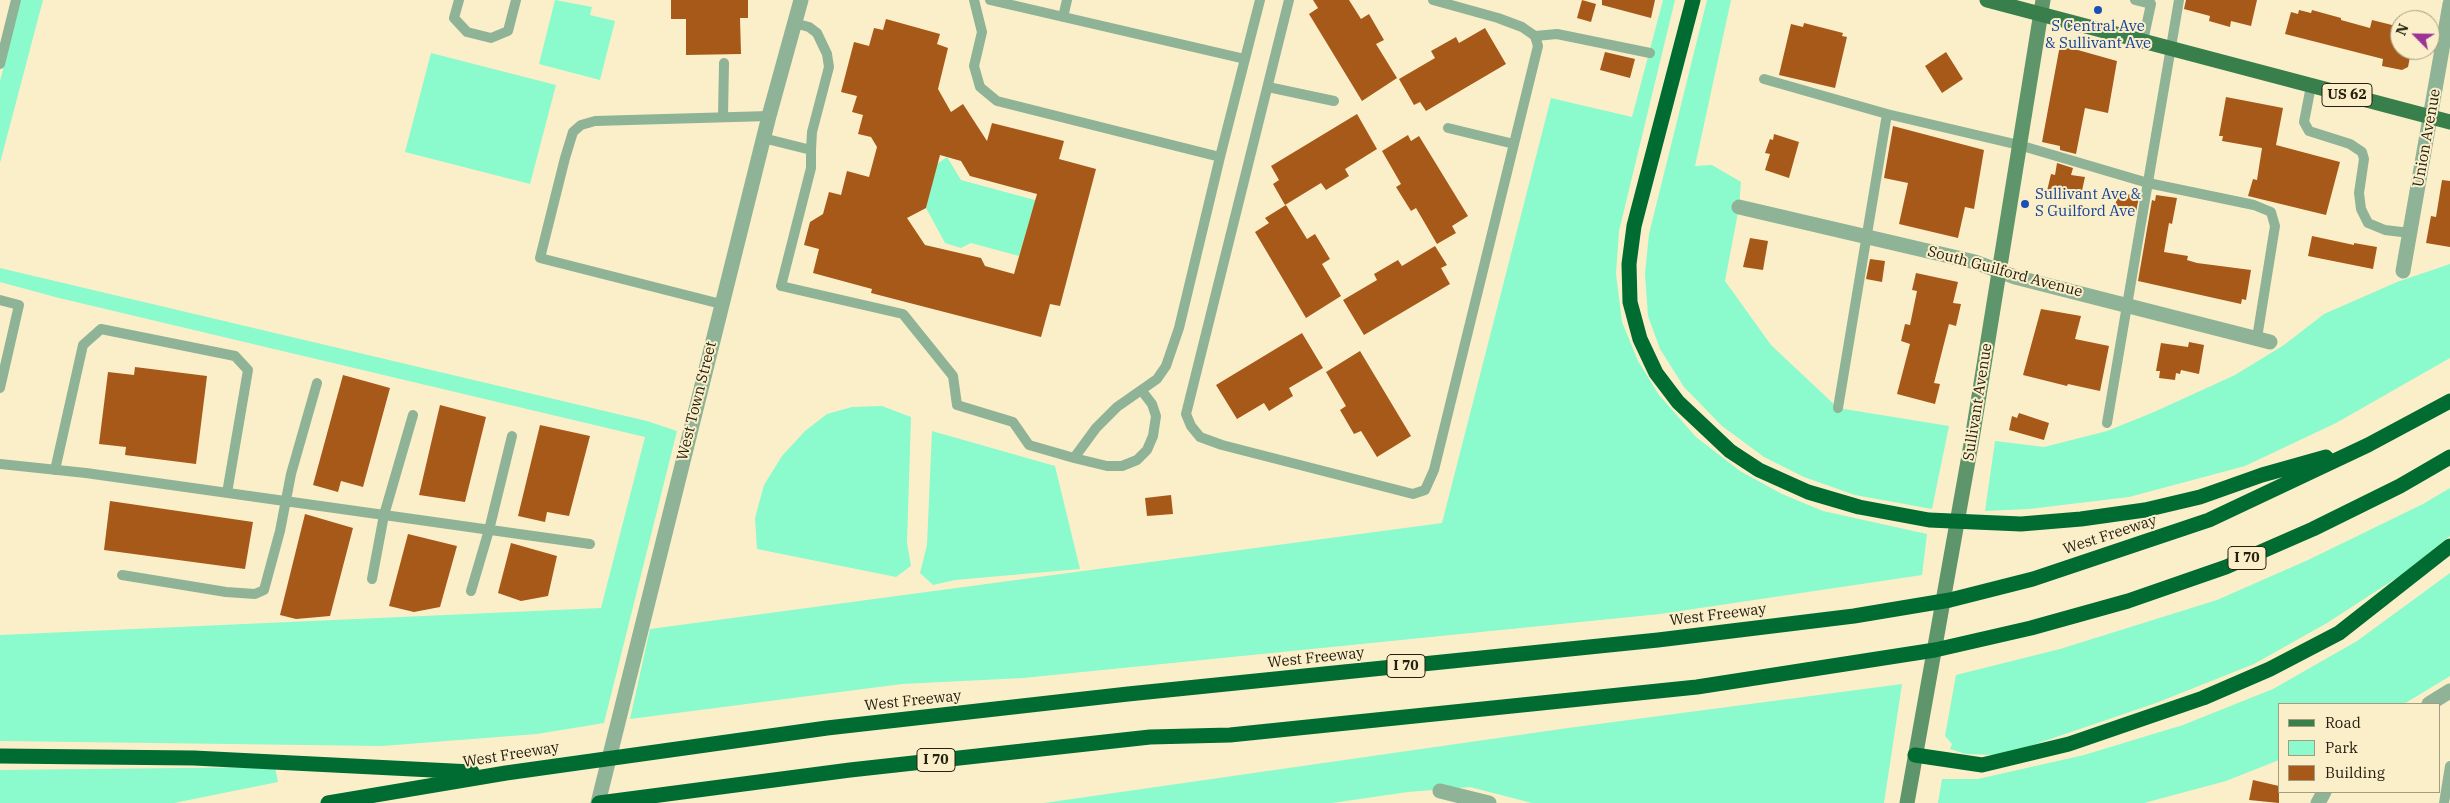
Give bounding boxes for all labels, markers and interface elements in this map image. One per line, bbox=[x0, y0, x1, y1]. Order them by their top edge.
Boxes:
marker: S Central Ave & Sullivant Ave bbox=[2092, 4, 2104, 16]
north arrow bbox=[2390, 10, 2440, 60]
place label: S Central Ave & Sullivant Ave bbox=[2045, 18, 2151, 53]
text: N bbox=[2392, 21, 2413, 38]
road number: US 62 bbox=[2322, 84, 2372, 106]
street label: Union Avenue bbox=[2409, 87, 2445, 189]
place label: Sullivant Ave & S Guilford Ave bbox=[2035, 186, 2141, 221]
marker: Sullivant Ave & S Guilford Ave bbox=[2019, 198, 2031, 210]
street label: South Guilford Avenue bbox=[1926, 243, 2084, 301]
street label: West Town Street bbox=[673, 340, 721, 462]
street label: Sullivant Avenue bbox=[1960, 342, 1996, 462]
street label: West Freeway bbox=[2061, 511, 2159, 559]
road number: I 70 bbox=[2228, 546, 2266, 570]
street label: West Freeway bbox=[1669, 600, 1767, 630]
street label: West Freeway bbox=[1267, 644, 1365, 672]
road number: I 70 bbox=[1387, 654, 1425, 678]
street label: West Freeway bbox=[864, 687, 962, 715]
legend bbox=[2278, 703, 2440, 793]
text: Road bbox=[2325, 713, 2361, 732]
text: Park bbox=[2325, 738, 2358, 757]
street label: West Freeway bbox=[462, 739, 560, 771]
road number: I 70 bbox=[917, 748, 955, 772]
text: Building bbox=[2325, 763, 2385, 782]

